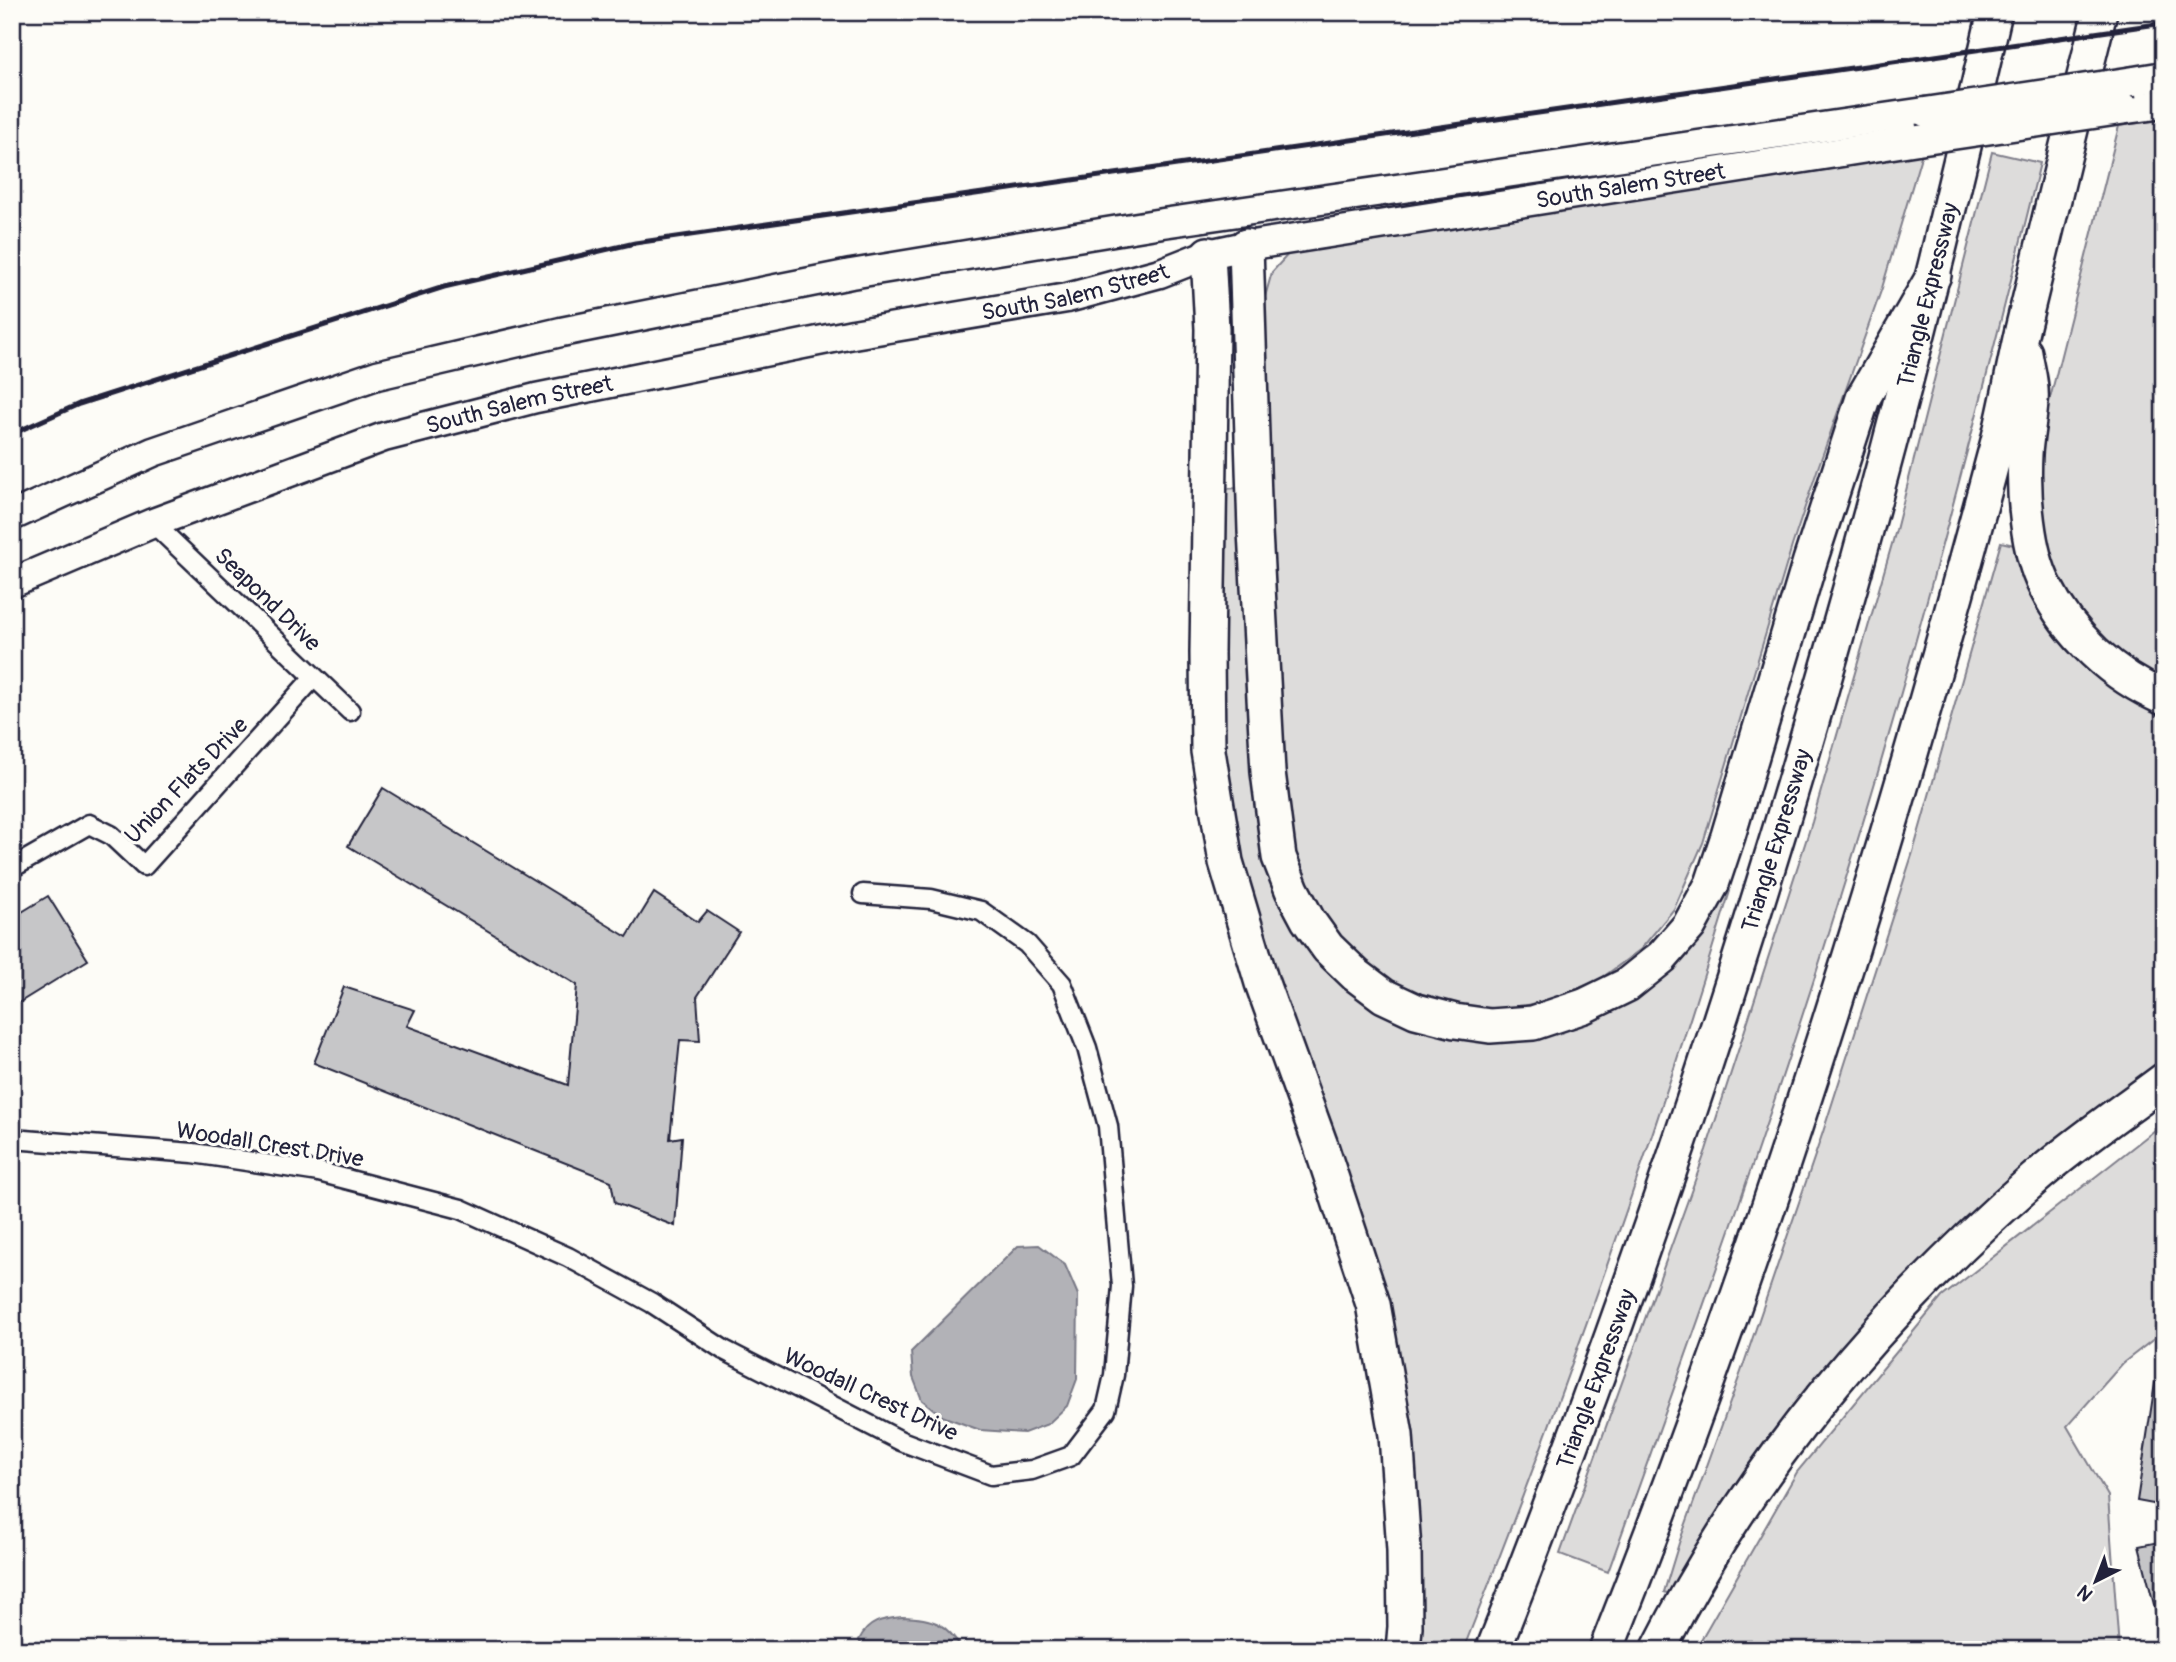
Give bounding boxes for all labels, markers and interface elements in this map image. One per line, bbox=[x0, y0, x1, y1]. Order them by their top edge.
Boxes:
street label: South Salem Street bbox=[1534, 157, 1728, 215]
street label: Triangle Expressway bbox=[1891, 199, 1965, 391]
street label: South Salem Street bbox=[979, 257, 1174, 327]
street label: South Salem Street bbox=[423, 369, 616, 441]
street label: Seapond Drive bbox=[208, 541, 327, 658]
street label: Union Flats Drive bbox=[118, 710, 255, 850]
street label: Triangle Expressway bbox=[1735, 745, 1818, 936]
street label: Woodall Crest Drive bbox=[174, 1115, 366, 1174]
street label: Triangle Expressway bbox=[1550, 1285, 1643, 1473]
street label: Woodall Crest Drive bbox=[779, 1341, 963, 1448]
north arrow bbox=[2060, 1546, 2130, 1616]
text: N bbox=[2072, 1580, 2098, 1606]

